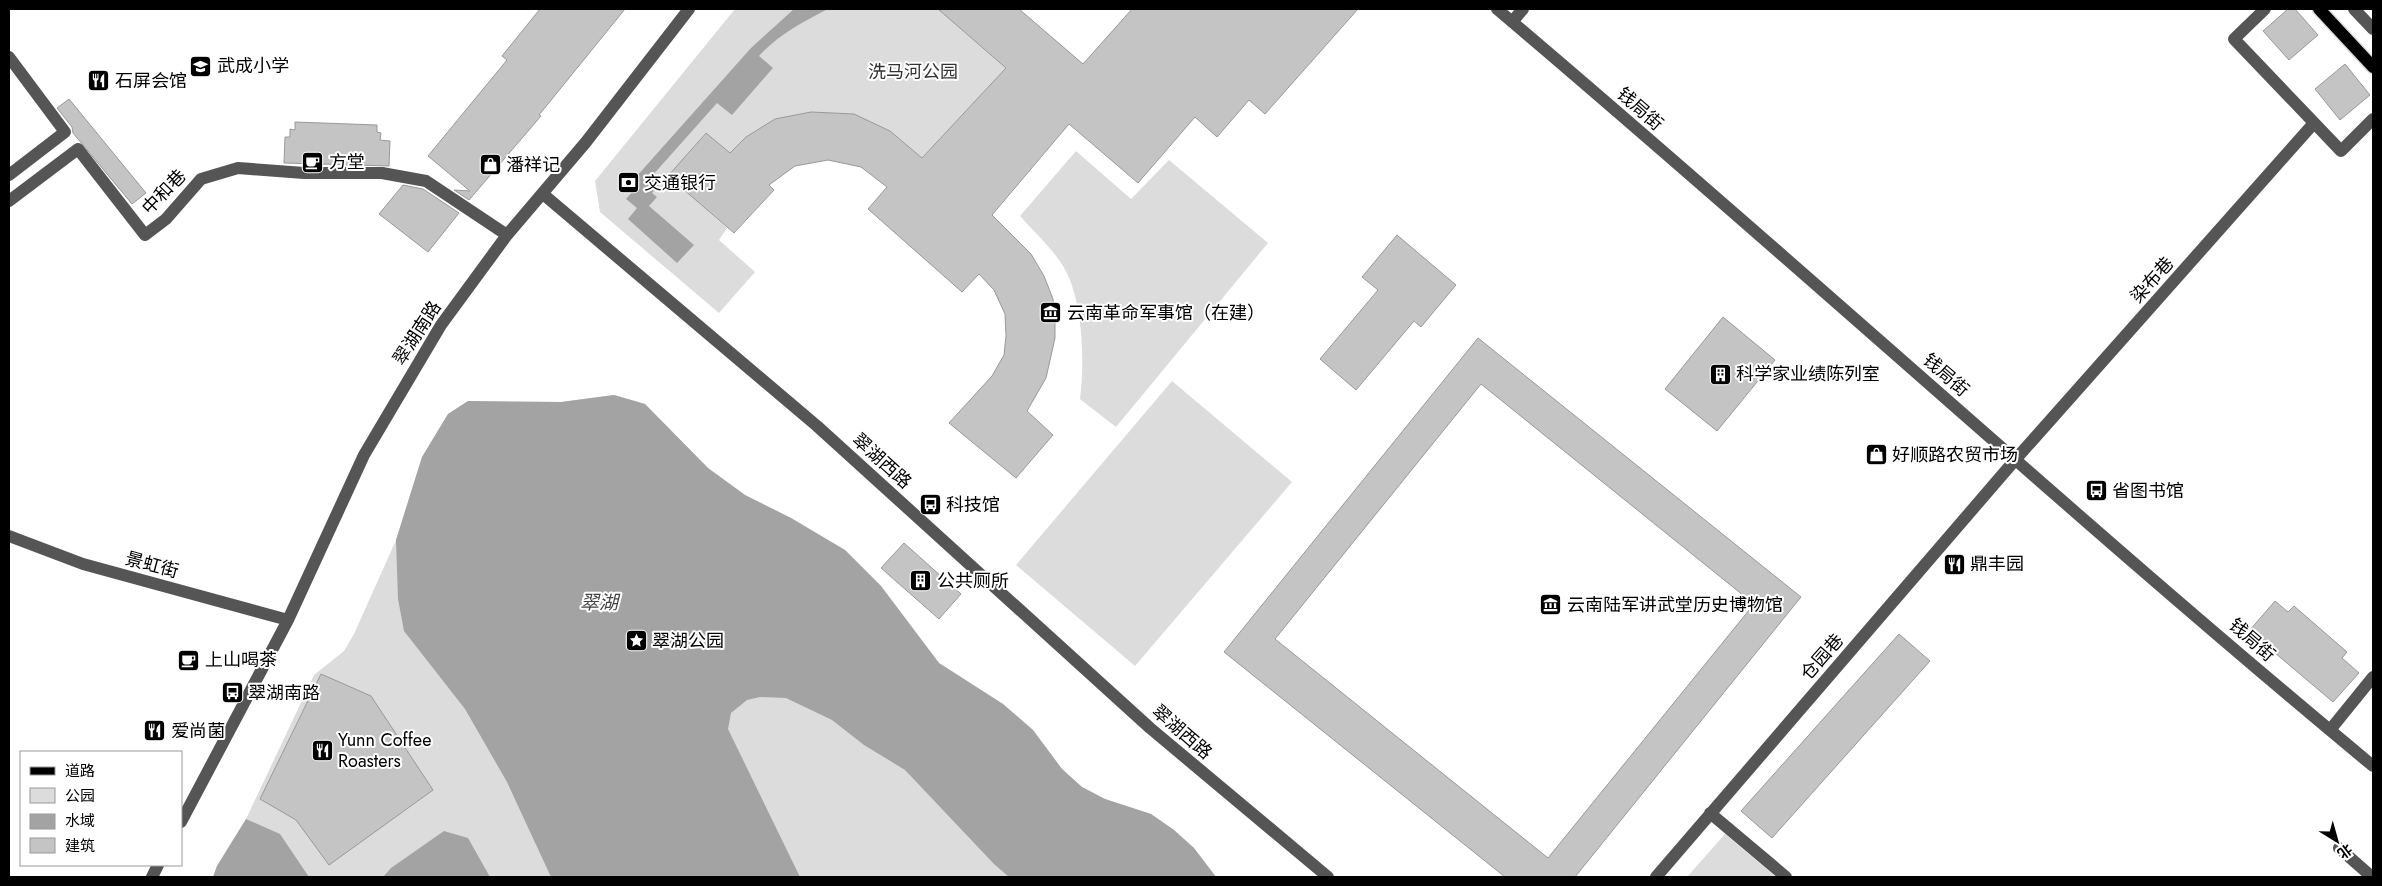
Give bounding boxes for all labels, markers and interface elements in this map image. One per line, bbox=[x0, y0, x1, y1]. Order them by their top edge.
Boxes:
place label: 武成小学 bbox=[217, 53, 289, 79]
school or university icon: 武成小学 bbox=[189, 54, 213, 78]
park label: 洗马河公园 bbox=[868, 59, 958, 85]
place label: 石屏会馆 bbox=[115, 68, 187, 94]
restaurant icon: 石屏会馆 bbox=[87, 69, 111, 93]
street label: 钱局街 bbox=[1611, 81, 1669, 137]
place label: 方堂 bbox=[329, 149, 365, 175]
cafe icon: 方堂 bbox=[301, 150, 325, 174]
place label: 潘祥记 bbox=[506, 152, 560, 178]
shop icon: 潘祥记 bbox=[478, 153, 502, 177]
street label: 中和巷 bbox=[136, 164, 192, 220]
place label: 交通银行 bbox=[644, 170, 716, 196]
bank icon: 交通银行 bbox=[616, 171, 640, 195]
street label: 染布巷 bbox=[2124, 251, 2180, 309]
street label: 翠湖南路 bbox=[386, 296, 448, 370]
place label: 云南革命军事馆（在建） bbox=[1067, 300, 1265, 326]
museum icon: 云南革命军事馆（在建） bbox=[1039, 301, 1063, 325]
street label: 钱局街 bbox=[1917, 347, 1975, 403]
place label: 科学家业绩陈列室 bbox=[1736, 361, 1880, 387]
building icon: 科学家业绩陈列室 bbox=[1708, 362, 1732, 386]
street label: 翠湖西路 bbox=[847, 427, 917, 495]
place label: 好顺路农贸市场 bbox=[1892, 442, 2018, 468]
shop icon: 好顺路农贸市场 bbox=[1864, 443, 1888, 467]
place label: 省图书馆 bbox=[2112, 478, 2184, 504]
bus stop icon: 省图书馆 bbox=[2084, 479, 2108, 503]
place label: 科技馆 bbox=[946, 492, 1000, 518]
bus stop icon: 科技馆 bbox=[918, 493, 942, 517]
street label: 景虹街 bbox=[123, 545, 181, 585]
place label: 鼎丰园 bbox=[1970, 551, 2024, 577]
restaurant icon: 鼎丰园 bbox=[1942, 552, 1966, 576]
place label: 公共厕所 bbox=[937, 568, 1009, 594]
building icon: 公共厕所 bbox=[909, 569, 933, 593]
water label: 翠湖 bbox=[580, 589, 621, 616]
place label: 云南陆军讲武堂历史博物馆 bbox=[1567, 592, 1783, 618]
museum icon: 云南陆军讲武堂历史博物馆 bbox=[1539, 593, 1563, 617]
street label: 钱局街 bbox=[2223, 612, 2281, 668]
place label: 翠湖公园 bbox=[652, 628, 724, 654]
street label: 仓园巷 bbox=[1794, 628, 1850, 686]
place icon: 翠湖公园 bbox=[624, 629, 648, 653]
place label: 上山喝茶 bbox=[205, 647, 277, 673]
cafe icon: 上山喝茶 bbox=[177, 648, 201, 672]
place label: 翠湖南路 bbox=[248, 680, 320, 706]
bus stop icon: 翠湖南路 bbox=[220, 681, 244, 705]
street label: 翠湖西路 bbox=[1146, 699, 1218, 765]
place label: 爱尚菌 bbox=[171, 718, 225, 744]
restaurant icon: 爱尚菌 bbox=[143, 719, 167, 743]
place label: Yunn Coffee Roasters bbox=[338, 727, 431, 774]
restaurant icon: Yunn Coffee Roasters bbox=[310, 738, 334, 762]
legend bbox=[20, 751, 182, 866]
text: 道路 bbox=[65, 760, 95, 782]
text: 公园 bbox=[65, 785, 95, 807]
text: 水域 bbox=[65, 810, 95, 832]
north arrow bbox=[2312, 816, 2362, 866]
text: 建筑 bbox=[65, 835, 95, 857]
text: 北 bbox=[2333, 839, 2356, 864]

